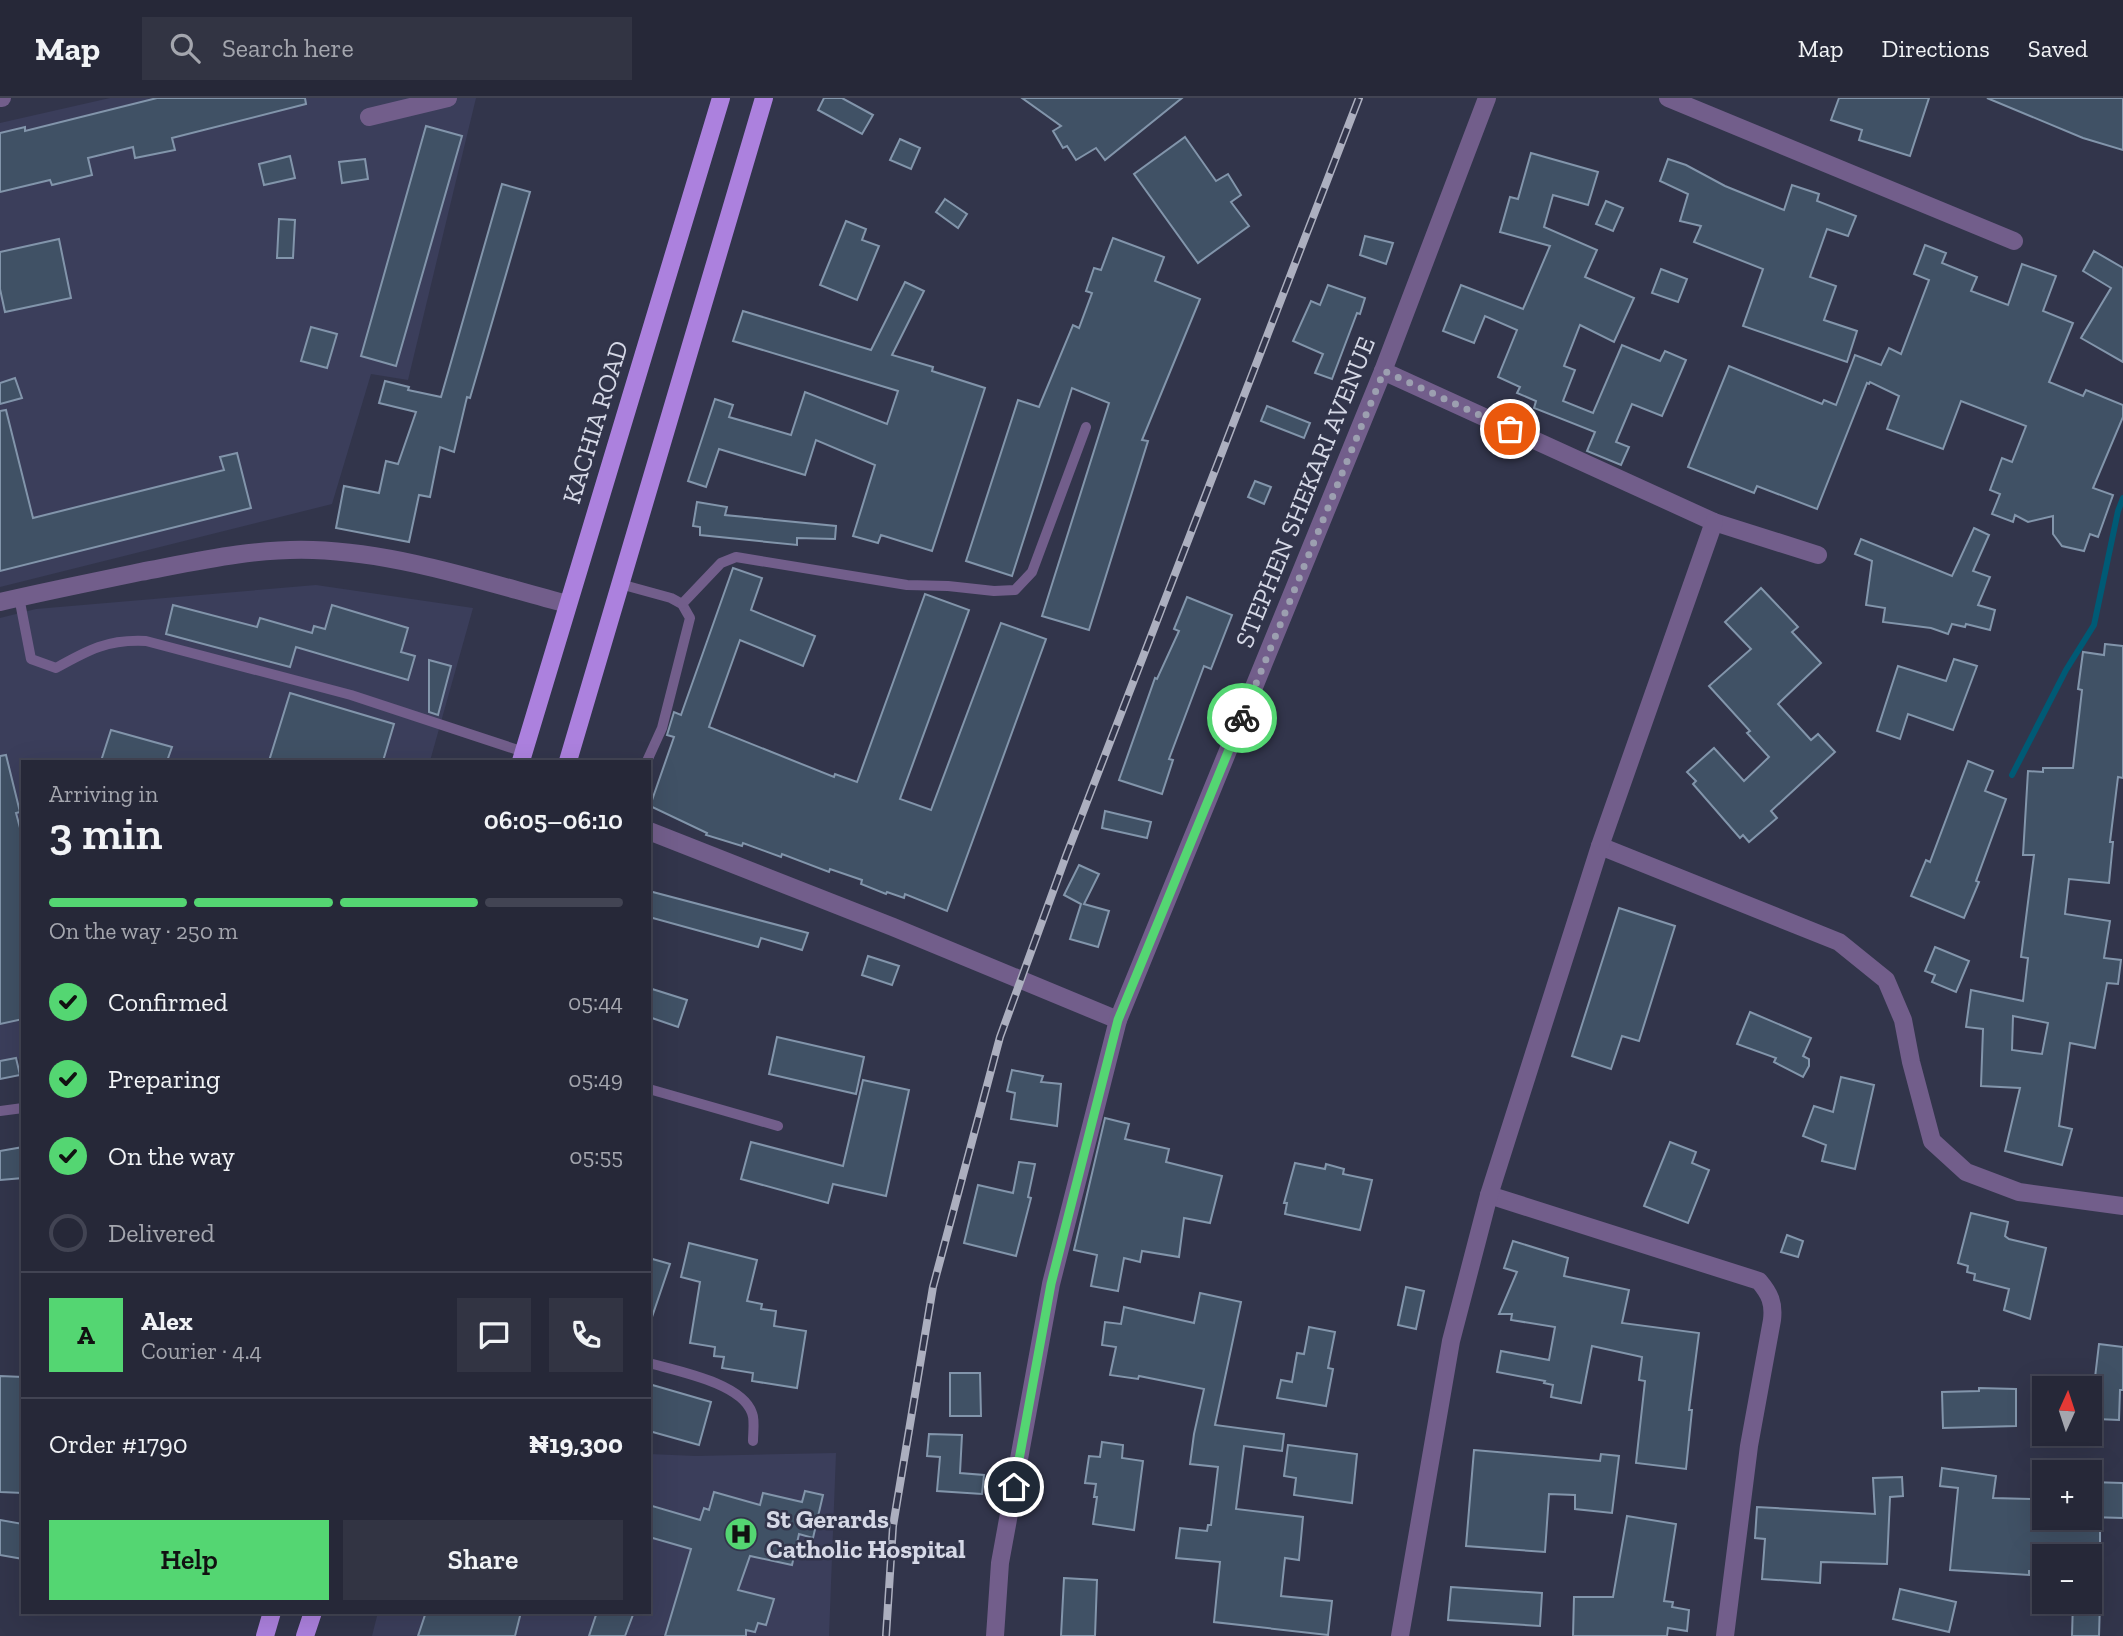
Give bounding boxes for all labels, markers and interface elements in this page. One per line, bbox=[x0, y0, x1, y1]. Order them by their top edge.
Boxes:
search box bbox=[142, 17, 632, 80]
text: Map bbox=[35, 29, 100, 68]
icon: search bbox=[166, 29, 204, 67]
text: Search here bbox=[222, 32, 354, 64]
text: Map bbox=[1798, 34, 1844, 63]
text: Directions bbox=[1882, 34, 1990, 63]
text: Saved bbox=[2028, 34, 2088, 63]
street label: STEPHEN SHEKARI AVENUE bbox=[1228, 332, 1382, 652]
street label: KACHIA ROAD bbox=[555, 337, 635, 507]
pin bbox=[1480, 399, 1540, 459]
icon: bag bbox=[1491, 410, 1529, 448]
courier bbox=[1207, 683, 1277, 753]
icon: bike bbox=[1223, 699, 1261, 737]
text: Arriving in bbox=[49, 780, 158, 808]
text: 06:05–06:10 bbox=[484, 804, 623, 836]
text: 3 min bbox=[49, 806, 162, 861]
text: On the way · 250 m bbox=[49, 917, 238, 945]
icon: check bbox=[49, 983, 87, 1021]
text: Confirmed bbox=[108, 986, 228, 1018]
text: 05:44 bbox=[568, 988, 623, 1016]
icon: check bbox=[49, 1060, 87, 1098]
text: Preparing bbox=[108, 1063, 220, 1095]
text: 05:49 bbox=[568, 1065, 623, 1093]
icon: check bbox=[49, 1137, 87, 1175]
text: On the way bbox=[108, 1140, 235, 1172]
text: 05:55 bbox=[569, 1142, 623, 1170]
text: Delivered bbox=[108, 1217, 215, 1249]
button: chat bbox=[457, 1298, 531, 1372]
button: phone bbox=[549, 1298, 623, 1372]
text: Alex bbox=[141, 1305, 193, 1337]
text: A bbox=[77, 1319, 95, 1351]
text: Courier · 4.4 bbox=[141, 1337, 262, 1365]
north arrow bbox=[2032, 1376, 2102, 1446]
map controls bbox=[2032, 1376, 2102, 1614]
text: Order #1790 bbox=[49, 1428, 188, 1460]
text: ₦19,300 bbox=[529, 1428, 623, 1460]
pin bbox=[984, 1457, 1044, 1517]
button: + bbox=[2032, 1460, 2102, 1530]
icon: home bbox=[995, 1468, 1033, 1506]
place label: St Gerards Catholic Hospital bbox=[766, 1503, 966, 1565]
hospital icon: St Gerards Catholic Hospital bbox=[722, 1515, 760, 1553]
button: Help bbox=[49, 1520, 329, 1600]
button: Share bbox=[343, 1520, 623, 1600]
button: − bbox=[2032, 1544, 2102, 1614]

